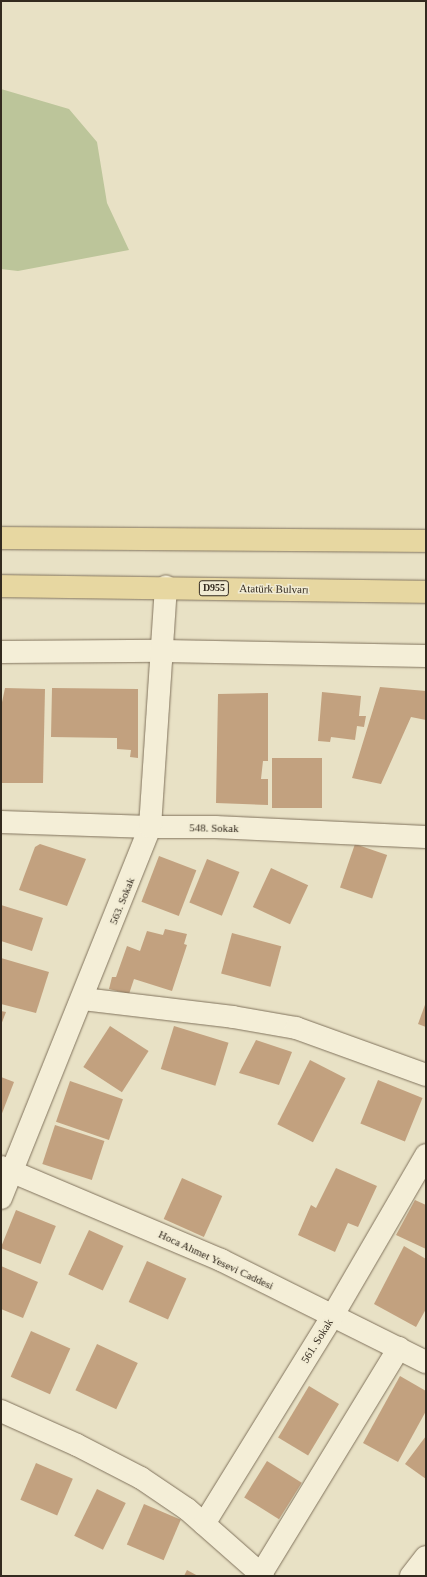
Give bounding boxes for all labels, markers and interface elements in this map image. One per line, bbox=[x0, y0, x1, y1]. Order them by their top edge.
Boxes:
road number: D955 bbox=[198, 580, 230, 596]
street label: Atatürk Bulvarı bbox=[239, 582, 309, 596]
street label: 548. Sokak bbox=[189, 821, 239, 835]
street label: 563. Sokak bbox=[107, 876, 137, 926]
street label: Hoca Ahmet Yesevi Caddesi bbox=[156, 1227, 276, 1293]
street label: 561. Sokak bbox=[298, 1317, 336, 1365]

